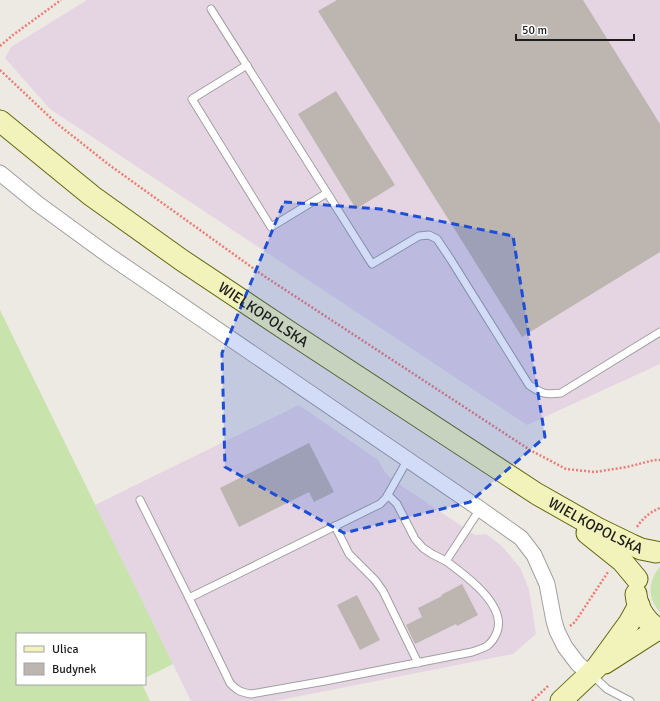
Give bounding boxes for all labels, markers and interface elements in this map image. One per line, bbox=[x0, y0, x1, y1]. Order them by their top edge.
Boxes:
scale bar bbox=[516, 16, 634, 42]
text: 50 m bbox=[522, 23, 547, 38]
street label: WIELKOPOLSKA bbox=[215, 278, 312, 351]
street label: WIELKOPOLSKA bbox=[545, 493, 646, 558]
legend bbox=[16, 633, 146, 685]
text: Ulica bbox=[52, 642, 79, 657]
text: Budynek bbox=[52, 662, 96, 677]

